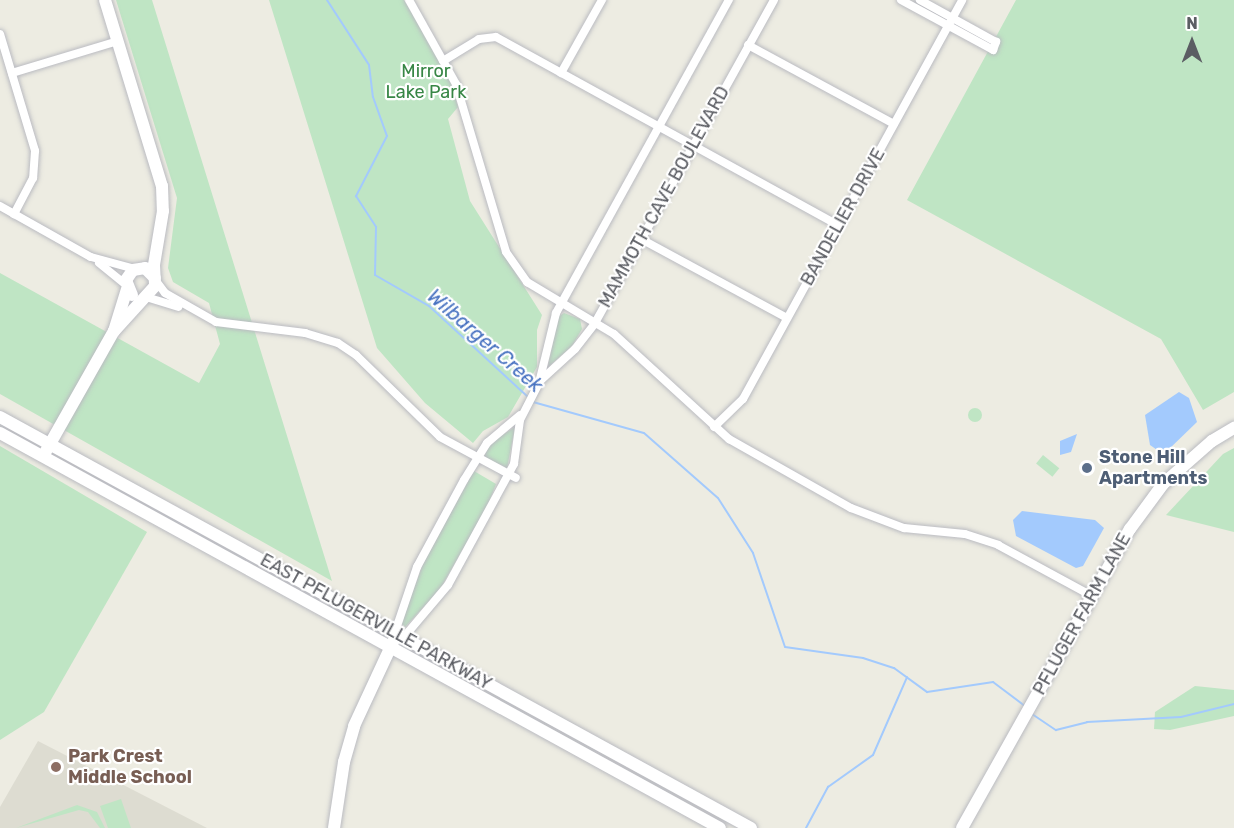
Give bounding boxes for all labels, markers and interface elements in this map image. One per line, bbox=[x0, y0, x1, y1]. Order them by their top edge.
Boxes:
north arrow bbox=[1162, 12, 1222, 72]
text: N bbox=[1186, 14, 1198, 33]
park label: Mirror Lake Park bbox=[386, 61, 466, 104]
street label: MAMMOTH CAVE BOULEVARD bbox=[594, 83, 734, 311]
street label: BANDELIER DRIVE bbox=[796, 145, 890, 289]
water label: Wilbarger Creek bbox=[422, 284, 548, 398]
place label: Stone Hill Apartments bbox=[1099, 447, 1207, 490]
marker: Stone Hill Apartments bbox=[1080, 461, 1094, 475]
street label: PFLUGER FARM LANE bbox=[1028, 529, 1136, 699]
street label: EAST PFLUGERVILLE PARKWAY bbox=[256, 549, 496, 695]
place label: Park Crest Middle School bbox=[68, 746, 192, 789]
marker: Park Crest Middle School bbox=[49, 760, 63, 774]

